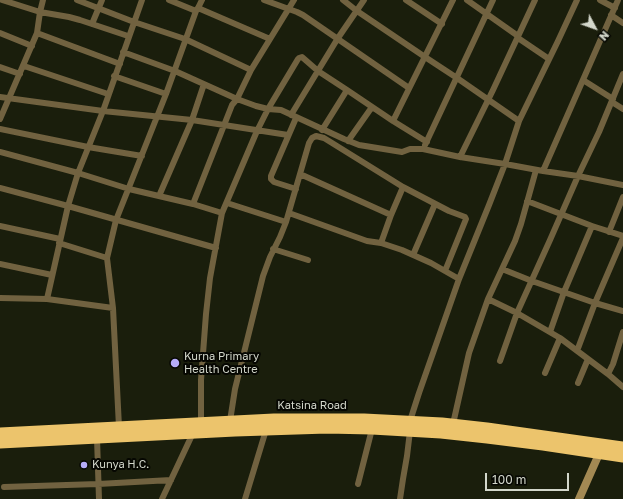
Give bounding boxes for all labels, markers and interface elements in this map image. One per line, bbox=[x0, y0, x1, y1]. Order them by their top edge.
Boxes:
north arrow bbox=[575, 8, 615, 48]
text: N bbox=[597, 29, 612, 44]
place label: Kurna Primary Health Centre bbox=[184, 350, 259, 376]
marker: Kurna Primary Health Centre bbox=[169, 357, 181, 369]
street label: Katsina Road bbox=[277, 399, 347, 413]
place label: Kunya H.C. bbox=[92, 458, 149, 472]
marker: Kunya H.C. bbox=[79, 460, 89, 470]
scale bar bbox=[487, 465, 571, 491]
text: 100 m bbox=[492, 472, 526, 487]

